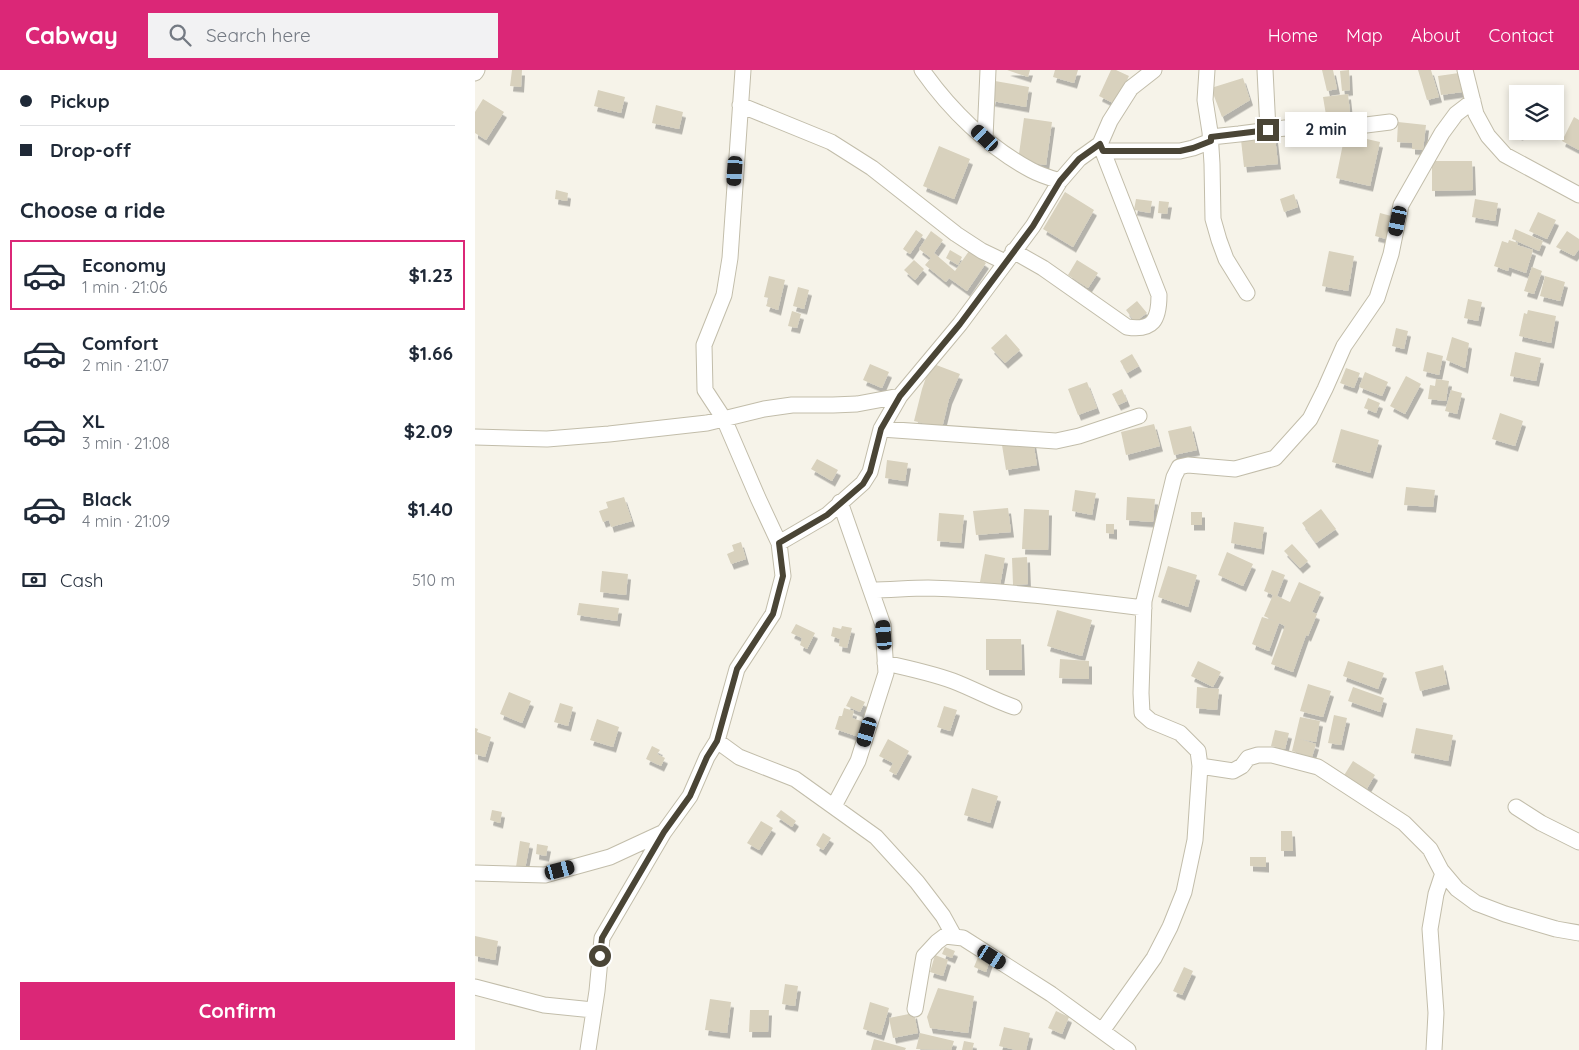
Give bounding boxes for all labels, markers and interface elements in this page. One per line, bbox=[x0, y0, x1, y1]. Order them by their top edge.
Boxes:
search box bbox=[148, 13, 498, 58]
text: Cabway bbox=[25, 20, 118, 50]
icon: search bbox=[166, 21, 194, 49]
text: Search here bbox=[206, 23, 311, 47]
text: Home bbox=[1268, 24, 1318, 47]
text: Map bbox=[1346, 24, 1383, 47]
text: About bbox=[1411, 24, 1461, 47]
text: Contact bbox=[1489, 24, 1554, 47]
map controls bbox=[1509, 85, 1564, 140]
button: layers bbox=[1509, 85, 1564, 140]
text: Pickup bbox=[50, 89, 110, 113]
callout: 2 min bbox=[1285, 112, 1368, 148]
route end bbox=[1257, 119, 1279, 141]
text: 2 min bbox=[1305, 119, 1347, 139]
car bbox=[968, 122, 1001, 154]
text: Drop-off bbox=[50, 138, 131, 162]
car bbox=[726, 156, 743, 186]
text: Choose a ride bbox=[20, 196, 165, 224]
car bbox=[1387, 205, 1408, 237]
icon: car bbox=[22, 253, 67, 298]
text: Economy bbox=[82, 253, 166, 277]
text: $1.23 bbox=[409, 263, 453, 287]
text: 1 min · 21:06 bbox=[82, 277, 167, 297]
icon: car bbox=[22, 331, 67, 376]
text: Comfort bbox=[82, 331, 159, 355]
text: $1.66 bbox=[409, 341, 453, 365]
text: 2 min · 21:07 bbox=[82, 355, 169, 375]
icon: car bbox=[22, 409, 67, 454]
text: XL bbox=[82, 409, 105, 433]
text: $2.09 bbox=[404, 419, 453, 443]
text: 3 min · 21:08 bbox=[82, 433, 170, 453]
icon: car bbox=[22, 487, 67, 532]
text: Black bbox=[82, 487, 132, 511]
text: $1.40 bbox=[407, 497, 453, 521]
text: 4 min · 21:09 bbox=[82, 511, 170, 531]
icon: cash bbox=[20, 566, 48, 594]
text: Cash bbox=[60, 568, 104, 592]
text: 510 m bbox=[412, 570, 455, 590]
car bbox=[875, 619, 892, 651]
car bbox=[855, 715, 878, 749]
car bbox=[543, 859, 576, 881]
car bbox=[975, 943, 1008, 971]
route start bbox=[589, 945, 611, 967]
button: Confirm bbox=[20, 982, 455, 1040]

